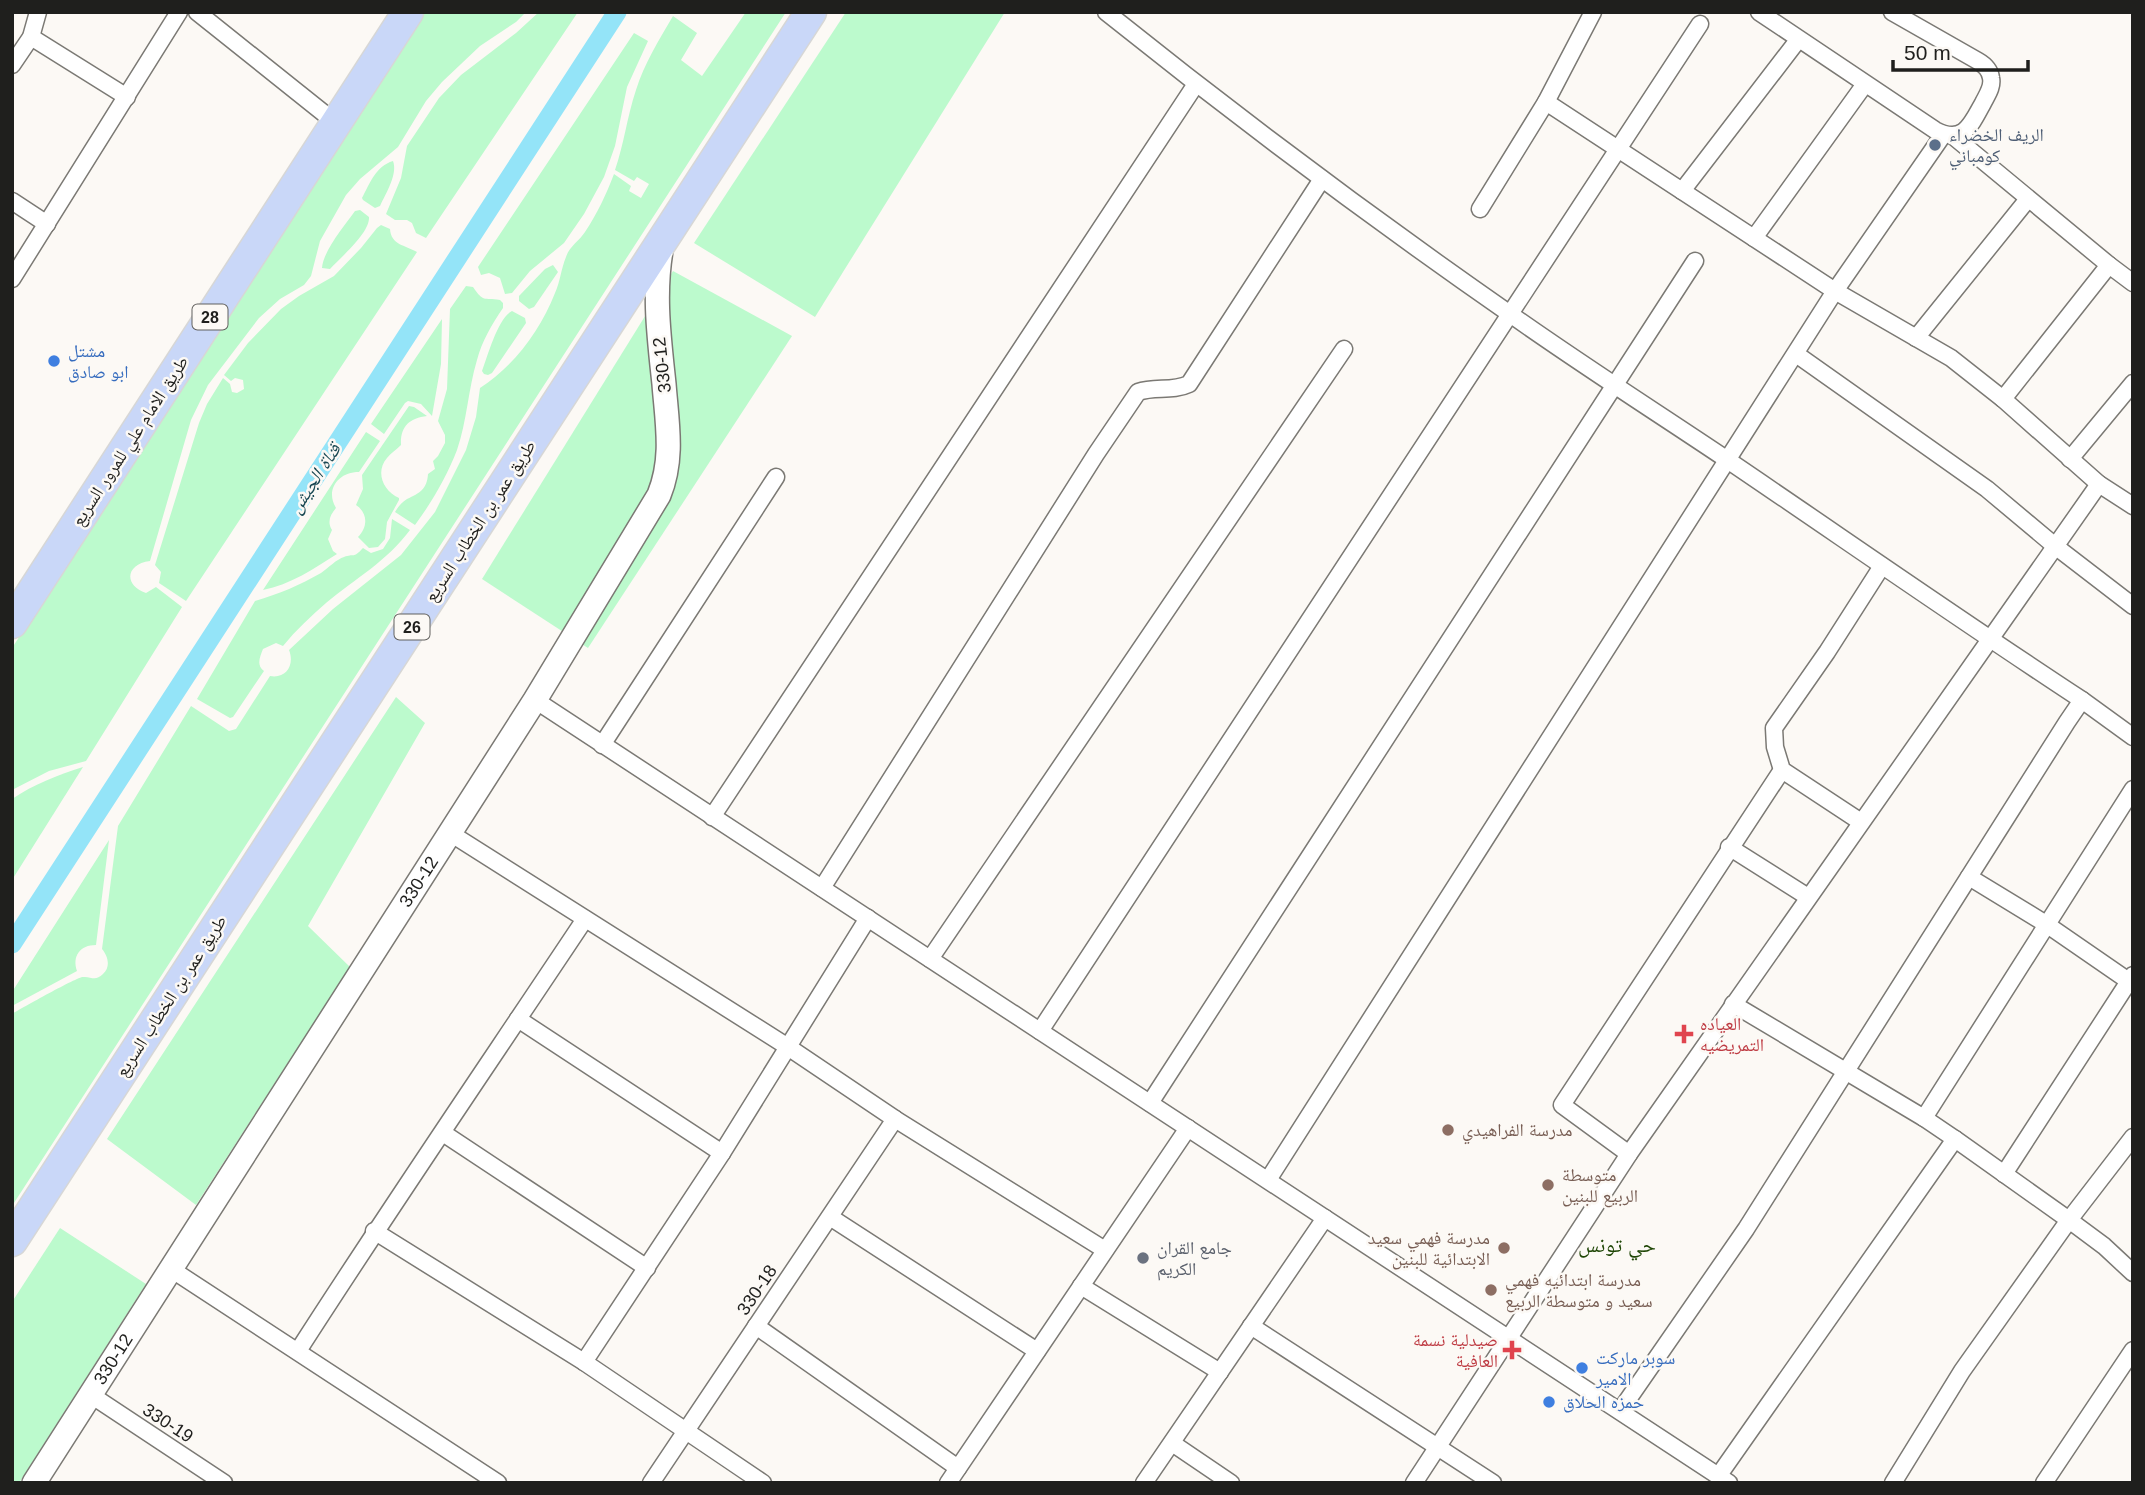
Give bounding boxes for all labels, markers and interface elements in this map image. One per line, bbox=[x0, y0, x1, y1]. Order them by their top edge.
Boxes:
scale bar bbox=[1893, 28, 2028, 72]
text: 50 m bbox=[1904, 41, 1951, 64]
place label: الريف الخضراء كومباني bbox=[1949, 125, 2044, 171]
marker: الريف الخضراء كومباني bbox=[1927, 137, 1943, 153]
road number: 28 bbox=[192, 304, 228, 330]
street label: 330-12 bbox=[649, 336, 675, 394]
place label: مشتل ابو صادق bbox=[68, 341, 128, 383]
street label: طريق الامام علي للمرور السريع bbox=[68, 352, 196, 532]
marker: مشتل ابو صادق bbox=[46, 353, 62, 369]
water label: قناة الجيش bbox=[284, 437, 347, 518]
street label: طريق عمر بن الخطاب السريع bbox=[420, 437, 541, 606]
road number: 26 bbox=[394, 614, 430, 640]
street label: 330-12 bbox=[395, 853, 442, 911]
street label: طريق عمر بن الخطاب السريع bbox=[111, 912, 232, 1081]
place label: العياده التمريضيه bbox=[1700, 1014, 1764, 1055]
marker: العياده التمريضيه bbox=[1674, 1024, 1694, 1044]
place label: مدرسة الفراهيدي bbox=[1462, 1120, 1573, 1145]
marker: مدرسة الفراهيدي bbox=[1440, 1122, 1456, 1138]
place label: متوسطة الربيع للبنين bbox=[1562, 1165, 1638, 1208]
marker: متوسطة الربيع للبنين bbox=[1540, 1177, 1556, 1193]
place label: مدرسة فهمي سعيد الابتدائية للبنين bbox=[1368, 1228, 1490, 1270]
district label: حي تونس bbox=[1578, 1233, 1656, 1261]
place label: جامع القران الكريم bbox=[1157, 1238, 1232, 1281]
marker: مدرسة فهمي سعيد الابتدائية للبنين bbox=[1496, 1240, 1512, 1256]
marker: جامع القران الكريم bbox=[1135, 1250, 1151, 1266]
street label: 330-18 bbox=[733, 1261, 781, 1319]
place label: مدرسة ابتدائيه فهمي سعيد و متوسطة الربيع bbox=[1505, 1270, 1653, 1313]
marker: مدرسة ابتدائيه فهمي سعيد و متوسطة الربيع bbox=[1483, 1282, 1499, 1298]
street label: 330-12 bbox=[90, 1330, 137, 1388]
place label: صيدلية نسمة العافية bbox=[1413, 1330, 1498, 1371]
marker: صيدلية نسمة العافية bbox=[1504, 1342, 1520, 1358]
place label: سوبر ماركت الامير bbox=[1595, 1348, 1675, 1389]
marker: سوبر ماركت الامير bbox=[1574, 1360, 1590, 1376]
place label: حمزه الحلاق bbox=[1563, 1392, 1644, 1413]
marker: حمزه الحلاق bbox=[1541, 1394, 1557, 1410]
street label: 330-19 bbox=[139, 1399, 197, 1447]

